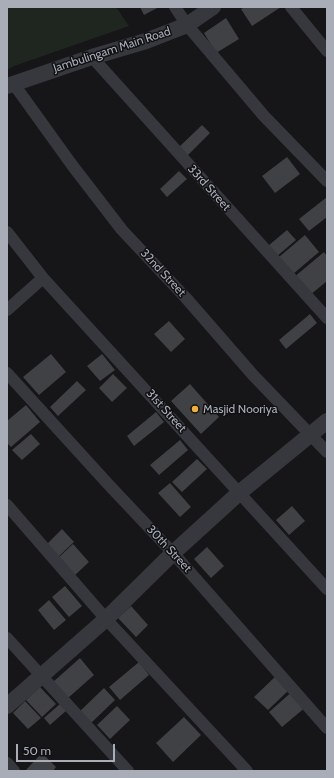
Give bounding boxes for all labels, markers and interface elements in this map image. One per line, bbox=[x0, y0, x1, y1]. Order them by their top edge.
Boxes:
street label: Jambulingam Main Road bbox=[51, 24, 173, 76]
street label: 33rd Street bbox=[185, 162, 233, 214]
street label: 32nd Street bbox=[137, 246, 189, 300]
street label: 31st Street bbox=[143, 387, 189, 435]
place label: Masjid Nooriya bbox=[203, 402, 277, 416]
marker: Masjid Nooriya bbox=[190, 404, 200, 414]
street label: 30th Street bbox=[144, 523, 194, 575]
scale bar bbox=[18, 736, 117, 762]
text: 50 m bbox=[23, 743, 51, 758]

